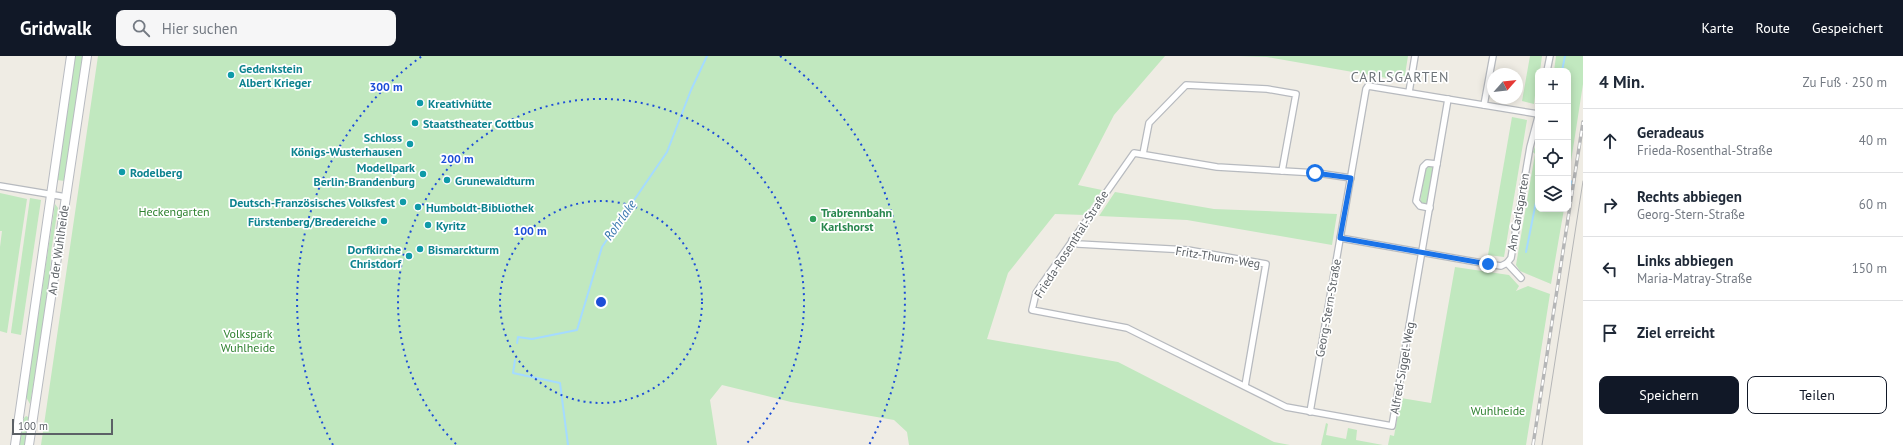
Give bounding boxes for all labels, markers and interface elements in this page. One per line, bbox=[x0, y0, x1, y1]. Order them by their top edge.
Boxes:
search box bbox=[116, 10, 396, 46]
text: Gridwalk bbox=[20, 16, 92, 40]
icon: search bbox=[130, 17, 152, 39]
text: Hier suchen bbox=[162, 19, 238, 38]
text: Karte bbox=[1702, 19, 1734, 37]
text: Route bbox=[1756, 19, 1790, 37]
text: Gespeichert bbox=[1812, 19, 1883, 37]
place label: Gedenkstein Albert Krieger bbox=[239, 61, 312, 90]
district label: CARLSGARTEN bbox=[1351, 68, 1449, 86]
north arrow bbox=[1487, 68, 1523, 104]
map controls bbox=[1535, 68, 1571, 212]
button: + bbox=[1535, 68, 1571, 104]
marker: Gedenkstein Albert Krieger bbox=[226, 70, 236, 80]
text: 4 Min. bbox=[1599, 71, 1645, 93]
text: Zu Fuß · 250 m bbox=[1803, 74, 1887, 91]
text: 300 m bbox=[369, 79, 403, 94]
place label: Kreativhütte bbox=[428, 96, 492, 111]
marker: Kreativhütte bbox=[415, 98, 425, 108]
button: − bbox=[1535, 104, 1571, 140]
place label: Staatstheater Cottbus bbox=[423, 116, 534, 131]
marker: Staatstheater Cottbus bbox=[410, 118, 420, 128]
text: Geradeaus bbox=[1637, 123, 1704, 142]
place label: Schloss Königs-Wusterhausen bbox=[291, 130, 402, 159]
icon: ahead bbox=[1599, 130, 1621, 152]
text: 40 m bbox=[1859, 132, 1887, 149]
marker: Schloss Königs-Wusterhausen bbox=[405, 139, 415, 149]
button: locate bbox=[1535, 140, 1571, 176]
text: Frieda-Rosenthal-Straße bbox=[1637, 142, 1773, 159]
text: 200 m bbox=[440, 151, 474, 166]
place label: Modellpark Berlin-Brandenburg bbox=[314, 160, 415, 189]
route start bbox=[1306, 164, 1324, 182]
place label: Rodelberg bbox=[130, 165, 182, 180]
marker: Rodelberg bbox=[117, 167, 127, 177]
marker: Modellpark Berlin-Brandenburg bbox=[418, 169, 428, 179]
street label: Am Carlsgarten bbox=[1504, 172, 1532, 252]
place label: Grunewaldturm bbox=[455, 173, 535, 188]
marker: Grunewaldturm bbox=[442, 175, 452, 185]
button: layers bbox=[1535, 176, 1571, 212]
street label: Frieda-Rosenthal-Straße bbox=[1031, 187, 1111, 301]
text: Rechts abbiegen bbox=[1637, 187, 1742, 206]
icon: right bbox=[1599, 194, 1621, 216]
place label: Deutsch-Französisches Volksfest bbox=[229, 195, 396, 210]
water label: Rohrlake bbox=[600, 196, 640, 244]
text: 60 m bbox=[1859, 196, 1887, 213]
marker: Deutsch-Französisches Volksfest bbox=[398, 197, 408, 207]
place label: Humboldt-Bibliothek bbox=[426, 200, 534, 215]
marker: Humboldt-Bibliothek bbox=[413, 202, 423, 212]
street label: An der Wuhlheide bbox=[44, 204, 72, 296]
park label: Heckengarten bbox=[138, 204, 210, 219]
place label: Trabrennbahn Karlshorst bbox=[821, 205, 892, 234]
text: Georg-Stern-Straße bbox=[1637, 206, 1745, 223]
place label: Fürstenberg/Bredereiche bbox=[248, 214, 376, 229]
marker: Trabrennbahn Karlshorst bbox=[808, 214, 818, 224]
marker: Fürstenberg/Bredereiche bbox=[379, 216, 389, 226]
place label: Kyritz bbox=[436, 218, 466, 233]
marker: Kyritz bbox=[423, 220, 433, 230]
text: 100 m bbox=[513, 223, 547, 238]
place label: Dorfkirche Christdorf bbox=[348, 242, 402, 271]
place label: Bismarckturm bbox=[428, 242, 499, 257]
street label: Fritz-Thurm-Weg bbox=[1175, 243, 1261, 271]
marker: Bismarckturm bbox=[415, 244, 425, 254]
marker: Dorfkirche Christdorf bbox=[404, 251, 414, 261]
text: Links abbiegen bbox=[1637, 251, 1733, 270]
route end bbox=[1479, 255, 1497, 273]
street label: Georg-Stern-Straße bbox=[1312, 258, 1344, 358]
icon: left bbox=[1599, 258, 1621, 280]
text: 150 m bbox=[1852, 260, 1887, 277]
text: Maria-Matray-Straße bbox=[1637, 270, 1752, 287]
centre of rings bbox=[594, 295, 608, 309]
street label: Alfred-Siggel-Weg bbox=[1386, 321, 1418, 415]
icon: arrive bbox=[1599, 322, 1621, 344]
text: Ziel erreicht bbox=[1637, 323, 1715, 342]
park label: Volkspark Wuhlheide bbox=[221, 326, 275, 355]
button: Speichern bbox=[1599, 376, 1739, 414]
button: Teilen bbox=[1747, 376, 1887, 414]
park label: Wuhlheide bbox=[1471, 403, 1525, 418]
scale bar bbox=[12, 417, 113, 436]
text: 100 m bbox=[18, 419, 48, 433]

